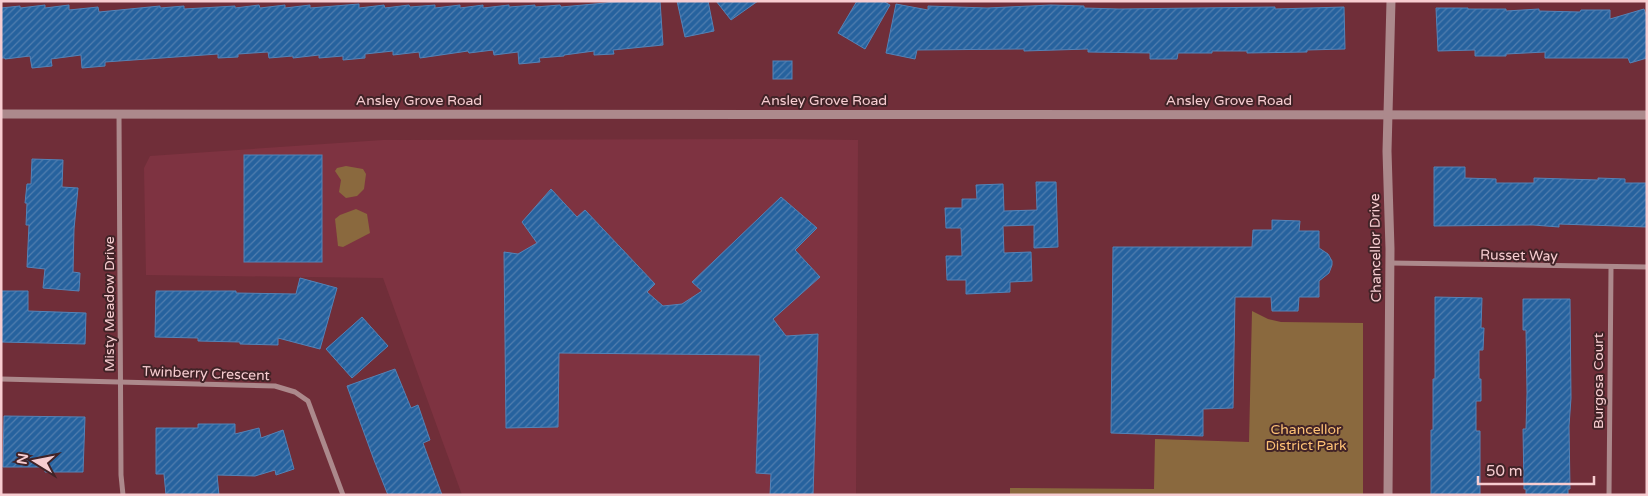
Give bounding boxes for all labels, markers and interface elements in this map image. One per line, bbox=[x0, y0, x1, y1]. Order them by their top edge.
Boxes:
street label: Ansley Grove Road bbox=[356, 92, 482, 109]
street label: Ansley Grove Road bbox=[761, 92, 887, 109]
street label: Ansley Grove Road bbox=[1166, 92, 1292, 109]
street label: Chancellor Drive bbox=[1366, 193, 1385, 303]
street label: Misty Meadow Drive bbox=[101, 236, 118, 372]
street label: Russet Way bbox=[1480, 246, 1558, 265]
street label: Burgosa Court bbox=[1590, 332, 1607, 429]
street label: Twinberry Crescent bbox=[142, 363, 271, 384]
park label: Chancellor District Park bbox=[1265, 421, 1347, 454]
north arrow bbox=[10, 436, 60, 486]
text: N bbox=[13, 452, 32, 466]
scale bar bbox=[1478, 454, 1594, 486]
text: 50 m bbox=[1486, 462, 1523, 480]

